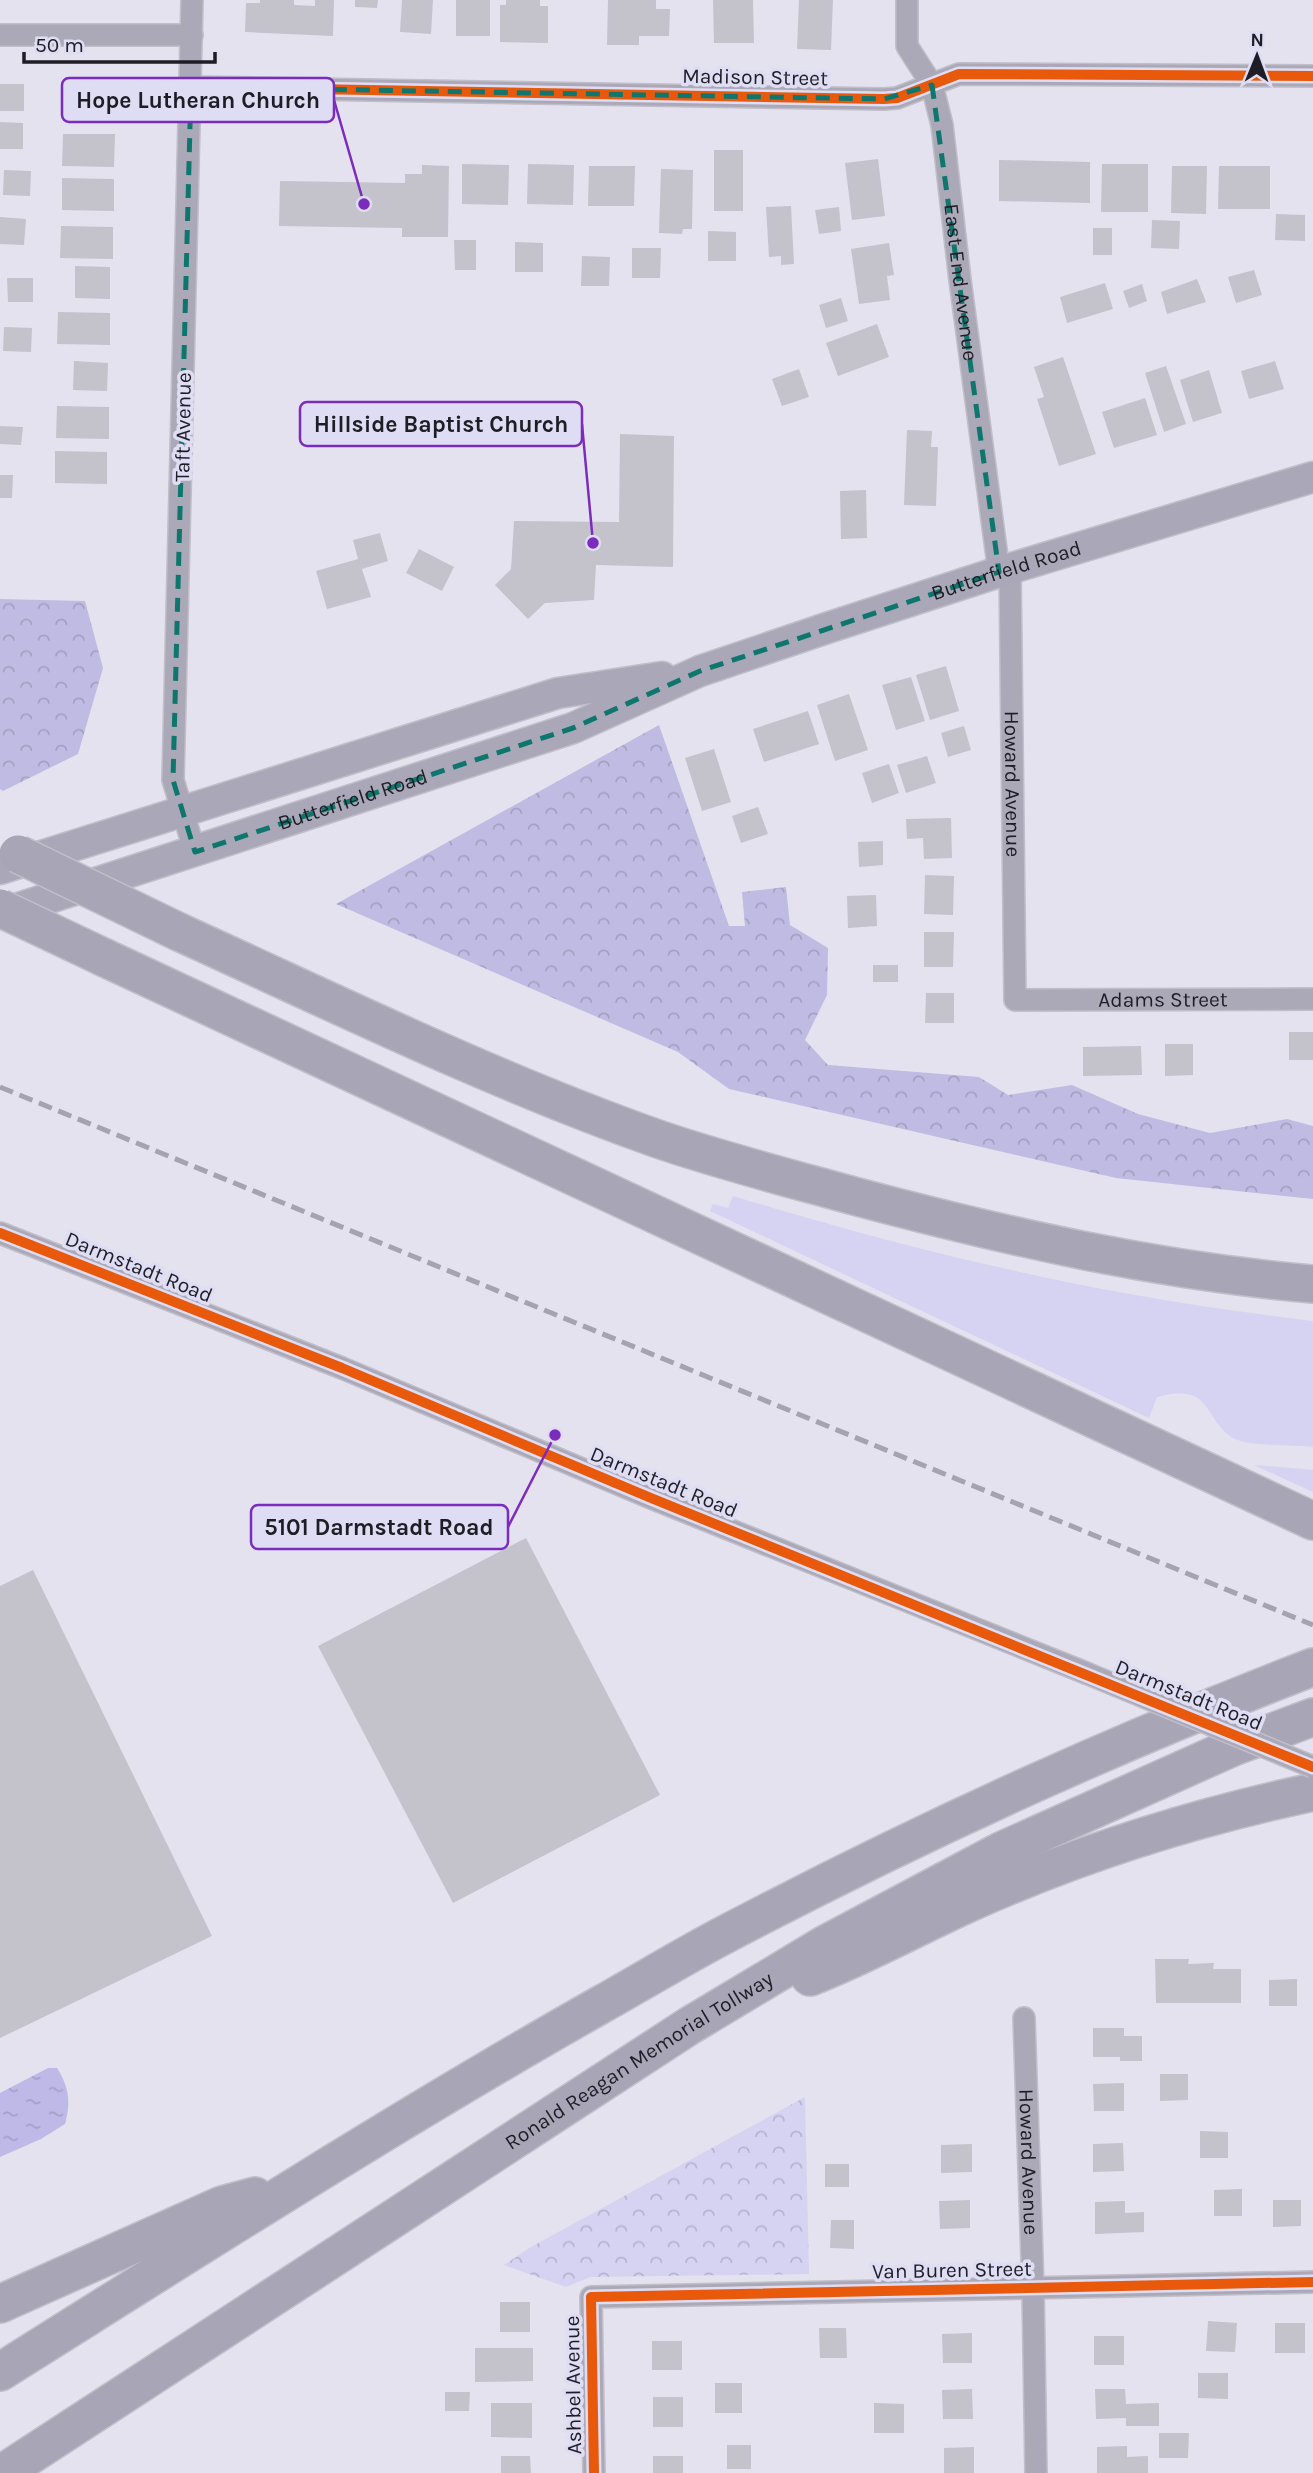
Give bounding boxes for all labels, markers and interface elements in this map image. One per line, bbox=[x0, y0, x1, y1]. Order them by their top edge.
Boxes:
scale bar bbox=[24, 21, 215, 65]
north arrow bbox=[1222, 21, 1292, 91]
text: N bbox=[1250, 29, 1264, 51]
text: 50 m bbox=[35, 33, 84, 57]
street label: Madison Street bbox=[682, 64, 828, 90]
callout: Hope Lutheran Church bbox=[62, 78, 334, 122]
text: Hope Lutheran Church bbox=[76, 87, 320, 114]
street label: East End Avenue bbox=[939, 202, 983, 362]
street label: Taft Avenue bbox=[170, 372, 196, 482]
callout: Hillside Baptist Church bbox=[300, 402, 582, 446]
text: Hillside Baptist Church bbox=[314, 411, 568, 438]
street label: Butterfield Road bbox=[928, 536, 1084, 605]
street label: Howard Avenue bbox=[1000, 711, 1025, 857]
street label: Butterfield Road bbox=[275, 764, 431, 835]
street label: Adams Street bbox=[1098, 987, 1228, 1012]
street label: Darmstadt Road bbox=[62, 1226, 216, 1308]
street label: Darmstadt Road bbox=[587, 1441, 741, 1523]
callout: 5101 Darmstadt Road bbox=[251, 1505, 508, 1549]
text: 5101 Darmstadt Road bbox=[264, 1514, 494, 1541]
street label: Darmstadt Road bbox=[1112, 1654, 1266, 1736]
street label: Ronald Reagan Memorial Tollway bbox=[500, 1966, 777, 2155]
street label: Howard Avenue bbox=[1014, 2088, 1043, 2236]
street label: Van Buren Street bbox=[872, 2257, 1032, 2283]
street label: Ashbel Avenue bbox=[560, 2315, 586, 2455]

